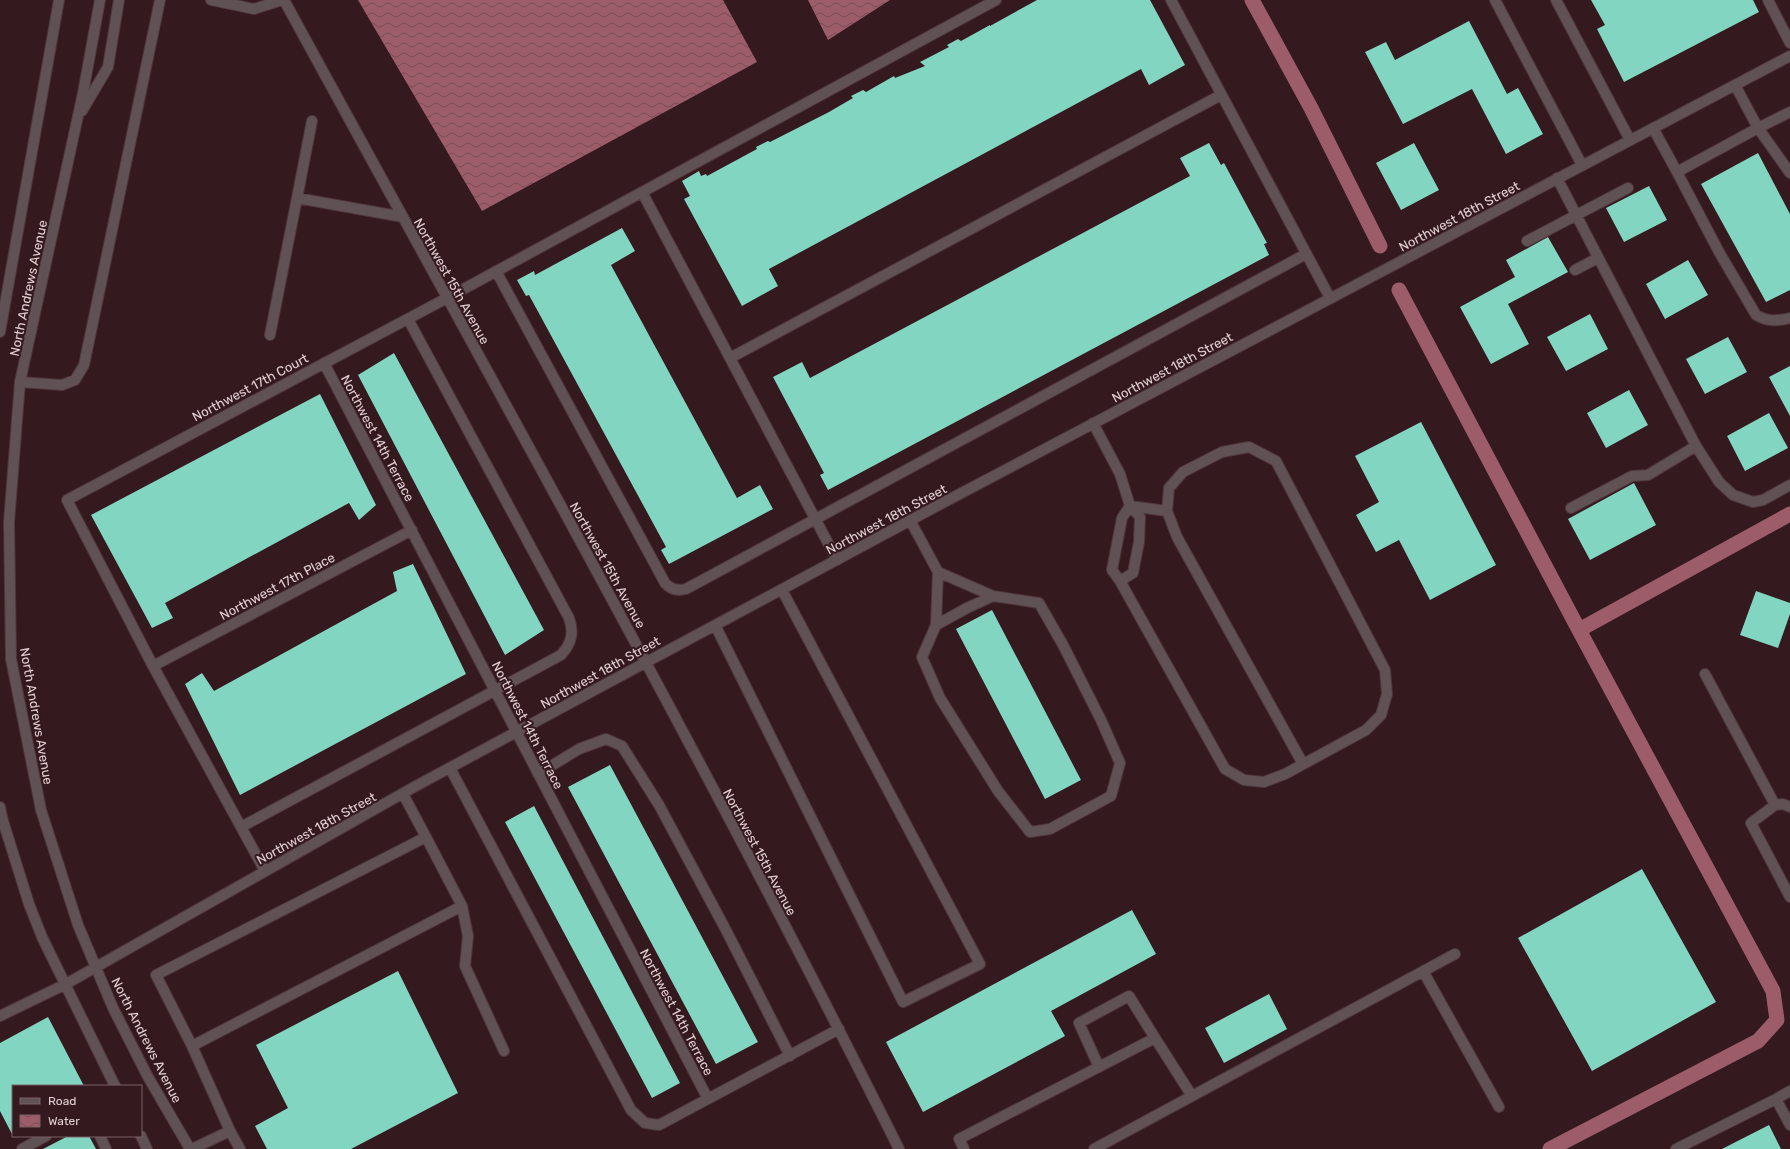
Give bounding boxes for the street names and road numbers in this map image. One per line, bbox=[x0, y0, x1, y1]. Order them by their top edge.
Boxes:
street label: Northwest 18th Street bbox=[1396, 178, 1522, 255]
street label: Northwest 15th Avenue bbox=[411, 216, 492, 347]
street label: North Andrews Avenue bbox=[7, 219, 50, 358]
street label: Northwest 18th Street bbox=[1109, 329, 1235, 406]
street label: Northwest 17th Court bbox=[190, 351, 311, 424]
street label: Northwest 14th Terrace bbox=[338, 372, 417, 504]
street label: Northwest 18th Street bbox=[823, 481, 949, 558]
street label: Northwest 15th Avenue bbox=[567, 500, 648, 631]
street label: Northwest 17th Place bbox=[217, 550, 337, 623]
street label: Northwest 18th Street bbox=[538, 633, 663, 712]
street label: North Andrews Avenue bbox=[17, 646, 56, 786]
street label: Northwest 14th Terrace bbox=[489, 659, 566, 792]
street label: Northwest 15th Avenue bbox=[720, 786, 799, 918]
street label: Northwest 18th Street bbox=[254, 789, 379, 868]
street label: Northwest 14th Terrace bbox=[637, 946, 716, 1078]
street label: North Andrews Avenue bbox=[108, 975, 185, 1105]

